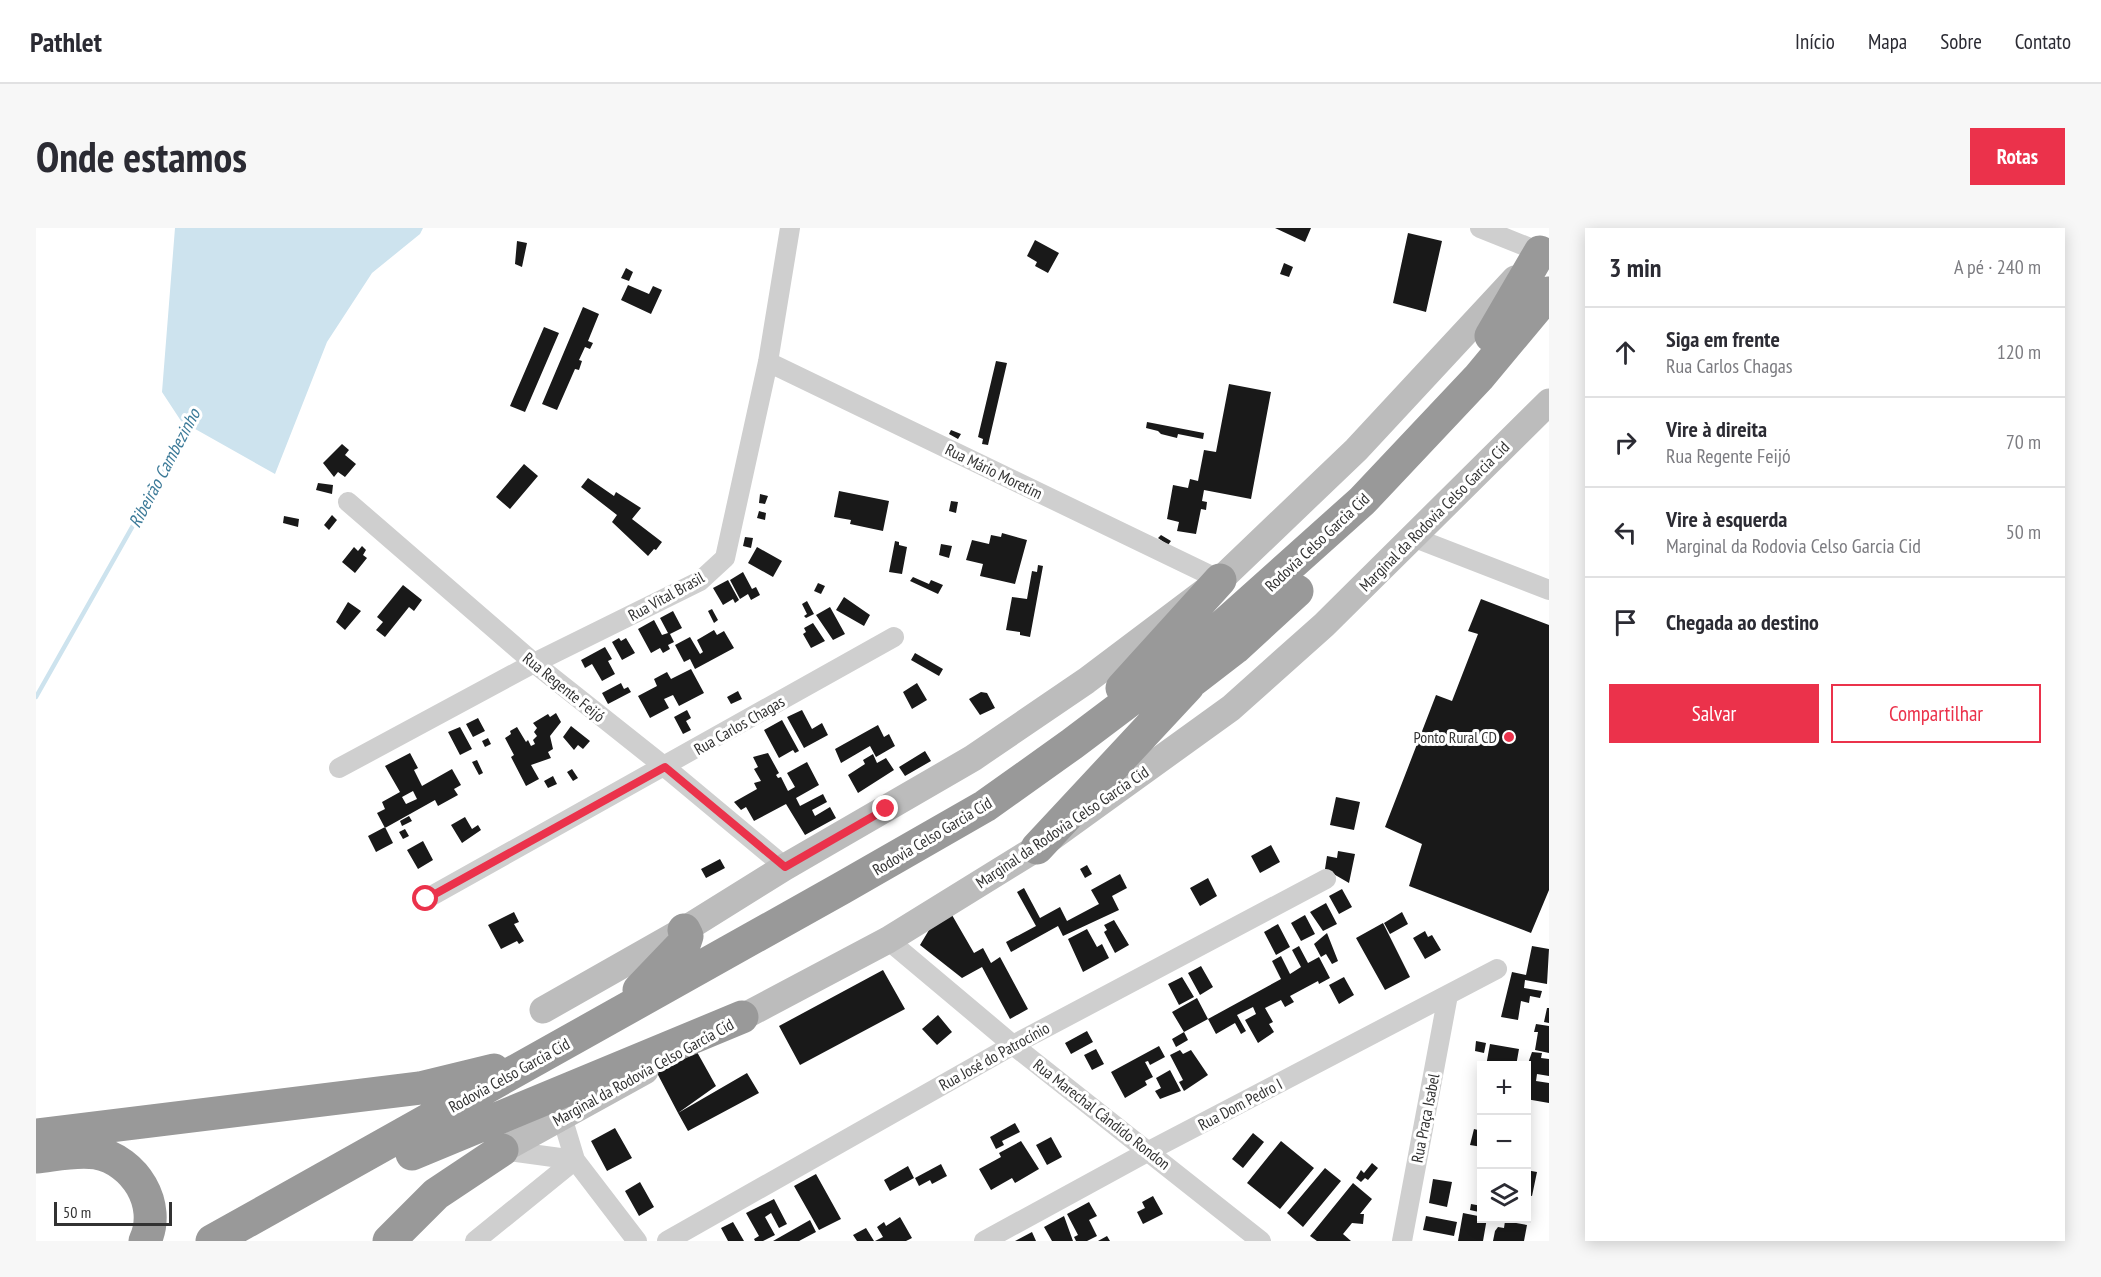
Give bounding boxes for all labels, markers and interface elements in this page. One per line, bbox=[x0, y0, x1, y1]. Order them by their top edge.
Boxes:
text: Pathlet bbox=[30, 23, 102, 60]
text: Início bbox=[1795, 28, 1835, 55]
text: Mapa bbox=[1868, 28, 1907, 55]
text: Sobre bbox=[1940, 28, 1982, 55]
text: Contato bbox=[2015, 28, 2071, 55]
button: Rotas bbox=[1970, 128, 2065, 185]
text: Onde estamos bbox=[36, 129, 247, 184]
text: 3 min bbox=[1609, 251, 1662, 284]
text: A pé · 240 m bbox=[1954, 254, 2041, 280]
text: Siga em frente bbox=[1666, 325, 1780, 353]
icon: ahead bbox=[1609, 336, 1642, 369]
text: 120 m bbox=[1997, 339, 2041, 365]
text: Rua Carlos Chagas bbox=[1666, 353, 1793, 379]
water label: Ribeirão Cambezinho bbox=[123, 403, 206, 531]
text: Vire à direita bbox=[1666, 415, 1767, 443]
icon: right bbox=[1609, 426, 1642, 459]
text: 70 m bbox=[2006, 429, 2041, 455]
street label: Marginal da Rodovia Celso Garcia Cid bbox=[1355, 437, 1513, 595]
street label: Rua Mário Moretim bbox=[942, 439, 1046, 503]
text: Rua Regente Feijó bbox=[1666, 443, 1791, 469]
street label: Rodovia Celso Garcia Cid bbox=[1261, 488, 1373, 595]
text: Vire à esquerda bbox=[1666, 505, 1787, 533]
icon: left bbox=[1609, 516, 1642, 549]
text: 50 m bbox=[2006, 519, 2041, 545]
text: Marginal da Rodovia Celso Garcia Cid bbox=[1666, 533, 1921, 559]
street label: Rua Vital Brasil bbox=[625, 567, 708, 625]
icon: arrive bbox=[1609, 606, 1642, 639]
text: Chegada ao destino bbox=[1666, 608, 1819, 636]
street label: Rua Regente Feijó bbox=[519, 648, 609, 726]
button: Salvar bbox=[1609, 684, 1819, 743]
button: Compartilhar bbox=[1831, 684, 2041, 743]
street label: Rua Carlos Chagas bbox=[690, 691, 788, 759]
place label: Ponto Rural CD bbox=[1413, 727, 1497, 747]
marker: Ponto Rural CD bbox=[1502, 730, 1516, 744]
street label: Marginal da Rodovia Celso Garcia Cid bbox=[972, 762, 1152, 892]
street label: Rodovia Celso Garcia Cid bbox=[869, 793, 995, 879]
route end bbox=[872, 795, 898, 821]
route start bbox=[412, 885, 438, 911]
street label: Marginal da Rodovia Celso Garcia Cid bbox=[549, 1014, 737, 1130]
street label: Rua José do Patrocínio bbox=[935, 1017, 1053, 1095]
street label: Rodovia Celso Garcia Cid bbox=[445, 1033, 573, 1117]
street label: Rua Marechal Cândido Rondon bbox=[1030, 1054, 1174, 1174]
map controls bbox=[1477, 1061, 1531, 1223]
button: + bbox=[1477, 1061, 1531, 1115]
street label: Rua Praça Isabel bbox=[1407, 1072, 1443, 1164]
street label: Rua Dom Pedro I bbox=[1195, 1074, 1285, 1134]
button: − bbox=[1477, 1115, 1531, 1169]
button: layers bbox=[1477, 1169, 1531, 1223]
scale bar bbox=[54, 1199, 172, 1226]
text: 50 m bbox=[63, 1202, 91, 1222]

